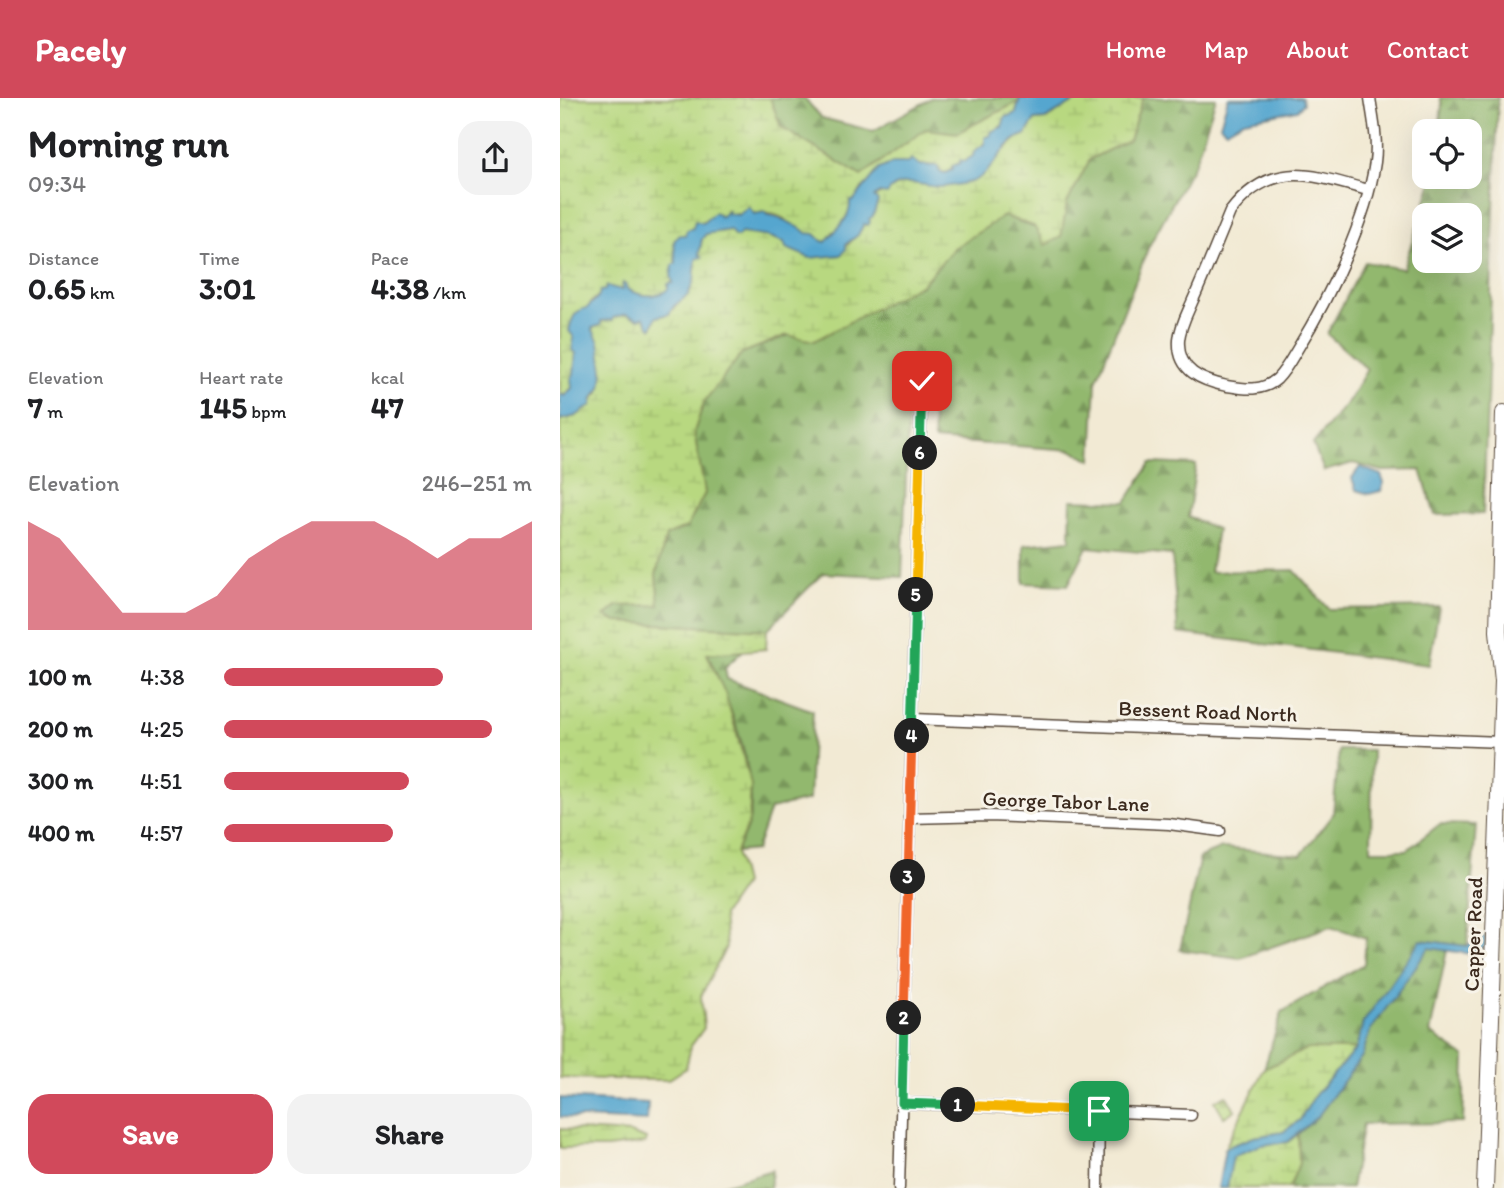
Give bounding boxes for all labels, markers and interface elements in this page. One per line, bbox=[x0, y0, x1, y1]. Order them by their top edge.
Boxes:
text: Pacely bbox=[35, 30, 126, 69]
text: Home bbox=[1106, 35, 1166, 64]
text: Map bbox=[1204, 35, 1248, 64]
text: About bbox=[1286, 35, 1349, 64]
text: Contact bbox=[1387, 35, 1469, 64]
map controls bbox=[1412, 119, 1482, 273]
button: locate bbox=[1412, 119, 1482, 189]
text: Morning run bbox=[28, 121, 229, 167]
button: share bbox=[458, 121, 532, 195]
text: 09:34 bbox=[28, 170, 86, 198]
button: layers bbox=[1412, 203, 1482, 273]
text: Distance bbox=[28, 247, 99, 270]
text: Time bbox=[199, 247, 240, 270]
text: Pace bbox=[371, 247, 409, 270]
text: 0.65 bbox=[28, 270, 85, 307]
text: 3:01 bbox=[199, 270, 255, 307]
text: 4:38 bbox=[371, 270, 429, 307]
text: km bbox=[85, 281, 115, 304]
text: /km bbox=[429, 281, 466, 304]
pin bbox=[892, 351, 952, 411]
icon: check bbox=[903, 362, 941, 400]
text: Elevation bbox=[28, 366, 104, 389]
text: Heart rate bbox=[199, 366, 283, 389]
text: kcal bbox=[371, 366, 404, 389]
text: 7 bbox=[28, 389, 43, 426]
text: 145 bbox=[199, 389, 247, 426]
text: 47 bbox=[371, 389, 404, 426]
text: m bbox=[43, 400, 63, 423]
text: bpm bbox=[247, 400, 287, 423]
pin: 6 bbox=[902, 436, 938, 470]
text: 6 bbox=[914, 441, 925, 464]
text: Elevation bbox=[28, 469, 119, 497]
text: 246–251 m bbox=[422, 469, 532, 497]
pin: 5 bbox=[898, 578, 934, 612]
text: 5 bbox=[911, 583, 920, 606]
text: 100 m bbox=[28, 663, 92, 691]
text: 4:38 bbox=[140, 663, 185, 691]
street label: Bessent Road North bbox=[1118, 695, 1298, 727]
text: 200 m bbox=[28, 715, 93, 743]
text: 4:25 bbox=[140, 715, 184, 743]
pin: 4 bbox=[894, 718, 930, 754]
text: 4 bbox=[906, 724, 917, 747]
text: 300 m bbox=[28, 767, 93, 795]
text: 4:51 bbox=[140, 767, 182, 795]
street label: George Tabor Lane bbox=[982, 786, 1150, 816]
text: 400 m bbox=[28, 819, 95, 847]
text: 4:57 bbox=[140, 819, 183, 847]
pin: 3 bbox=[890, 860, 926, 894]
text: 3 bbox=[902, 865, 913, 888]
street label: Capper Road bbox=[1459, 876, 1488, 992]
pin: 2 bbox=[886, 1000, 922, 1035]
text: 2 bbox=[899, 1006, 909, 1029]
pin bbox=[1069, 1081, 1129, 1141]
pin: 1 bbox=[940, 1088, 976, 1122]
icon: arrive bbox=[1080, 1092, 1118, 1130]
text: 1 bbox=[953, 1093, 962, 1116]
button: Save bbox=[28, 1094, 273, 1174]
button: Share bbox=[287, 1094, 532, 1174]

